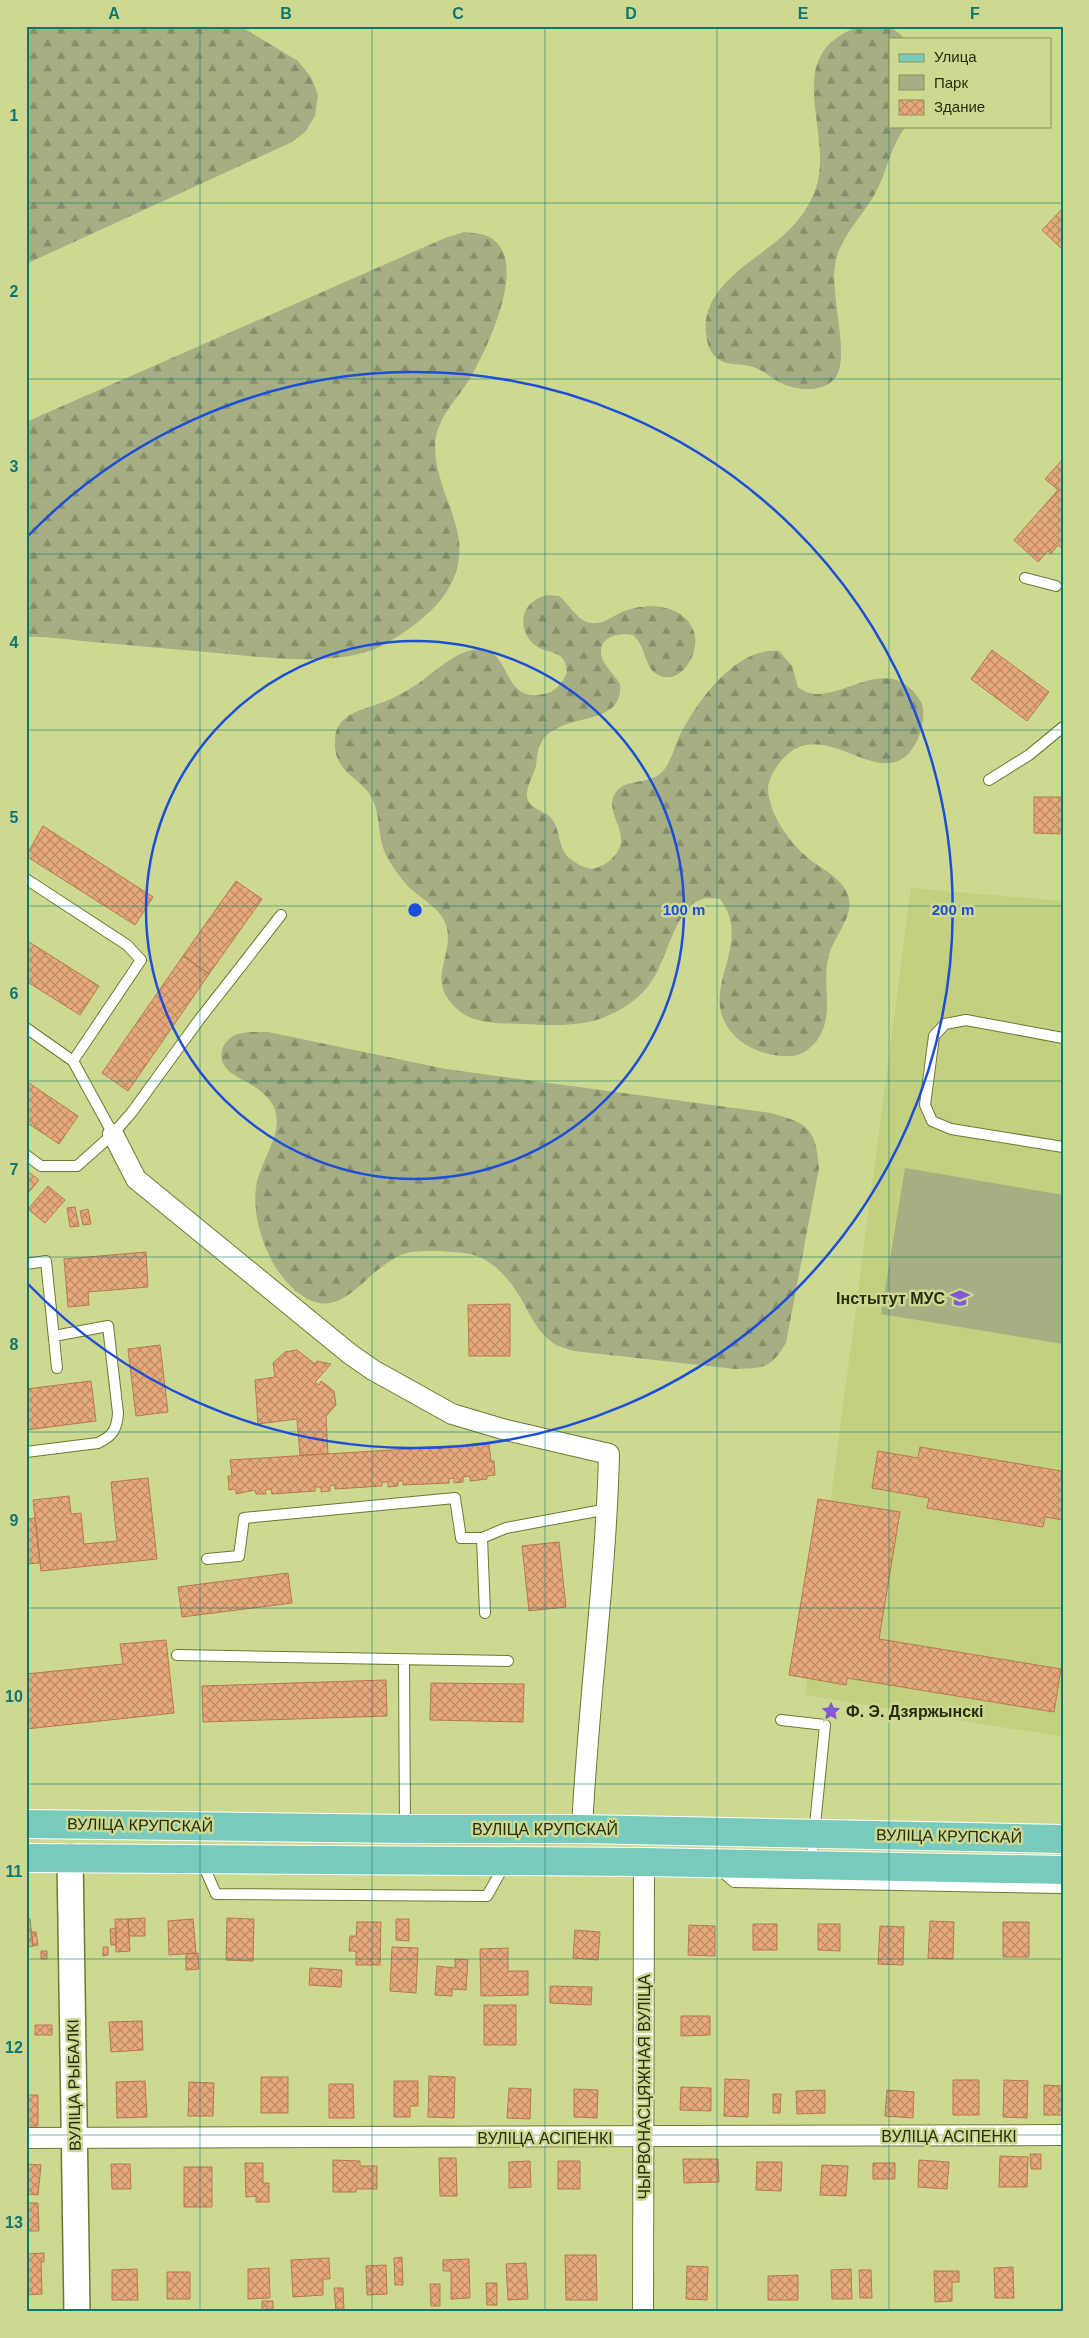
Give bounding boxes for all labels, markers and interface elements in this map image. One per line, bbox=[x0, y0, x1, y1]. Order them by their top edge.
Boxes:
text: A bbox=[108, 5, 120, 22]
text: B bbox=[280, 5, 292, 22]
text: C bbox=[452, 5, 464, 22]
text: D bbox=[625, 5, 637, 22]
text: E bbox=[798, 5, 809, 22]
text: F bbox=[970, 5, 980, 22]
legend bbox=[889, 38, 1052, 128]
text: Улица bbox=[934, 48, 977, 65]
text: Парк bbox=[934, 74, 968, 91]
text: Здание bbox=[934, 98, 985, 115]
text: 1 bbox=[10, 107, 19, 124]
text: 2 bbox=[10, 283, 19, 300]
text: 3 bbox=[10, 458, 19, 475]
text: 4 bbox=[10, 634, 19, 651]
text: 5 bbox=[10, 809, 19, 826]
centre of rings bbox=[406, 901, 424, 919]
text: 100 m bbox=[663, 901, 705, 918]
text: 200 m bbox=[932, 901, 974, 918]
text: 6 bbox=[10, 985, 19, 1002]
text: 7 bbox=[10, 1161, 19, 1178]
school or university icon: Інстытут МУС bbox=[949, 1287, 971, 1309]
place label: Інстытут МУС bbox=[836, 1290, 945, 1307]
text: 8 bbox=[10, 1336, 19, 1353]
text: 9 bbox=[10, 1512, 19, 1529]
text: 10 bbox=[5, 1688, 23, 1705]
place icon: Ф. Э. Дзяржынскі bbox=[820, 1700, 842, 1722]
place label: Ф. Э. Дзяржынскі bbox=[846, 1703, 984, 1720]
street label: ВУЛІЦА КРУПСКАЙ bbox=[67, 1814, 213, 1835]
street label: ВУЛІЦА КРУПСКАЙ bbox=[472, 1820, 618, 1838]
street label: ВУЛІЦА КРУПСКАЙ bbox=[876, 1825, 1022, 1846]
text: 11 bbox=[6, 1863, 23, 1880]
street label: ЧЫРВОНАСЦЯЖНАЯ ВУЛІЦА bbox=[636, 1974, 653, 2200]
street label: ВУЛІЦА РЫБАЛКІ bbox=[64, 2019, 84, 2151]
text: 12 bbox=[5, 2039, 23, 2056]
street label: ВУЛІЦА АСІПЕНКІ bbox=[881, 2128, 1017, 2145]
street label: ВУЛІЦА АСІПЕНКІ bbox=[477, 2130, 613, 2147]
text: 13 bbox=[5, 2214, 23, 2231]

